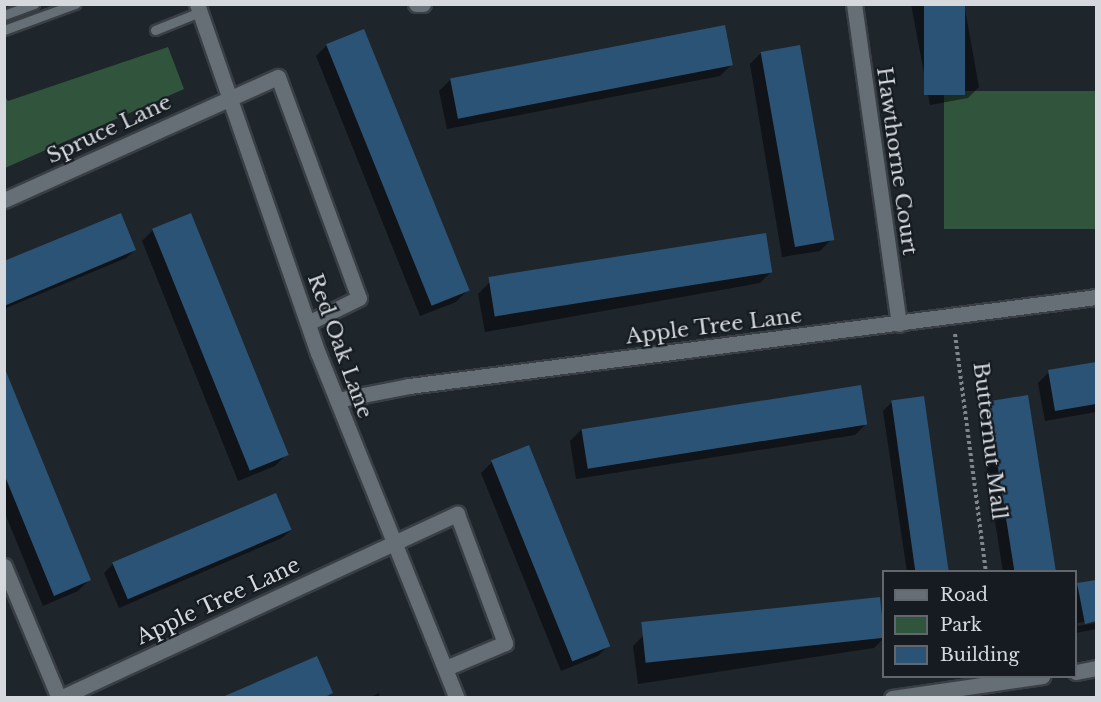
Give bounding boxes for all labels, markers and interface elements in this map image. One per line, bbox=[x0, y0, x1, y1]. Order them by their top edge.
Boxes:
street label: Hawthorne Court bbox=[871, 65, 923, 257]
street label: Spruce Lane bbox=[43, 89, 175, 169]
street label: Red Oak Lane bbox=[302, 270, 378, 422]
street label: Apple Tree Lane bbox=[624, 303, 804, 349]
street label: Butternut Mall bbox=[968, 361, 1012, 521]
street label: Apple Tree Lane bbox=[132, 552, 304, 650]
legend bbox=[882, 570, 1077, 678]
text: Road bbox=[940, 584, 988, 606]
text: Park bbox=[940, 614, 982, 636]
text: Building bbox=[940, 644, 1019, 666]

